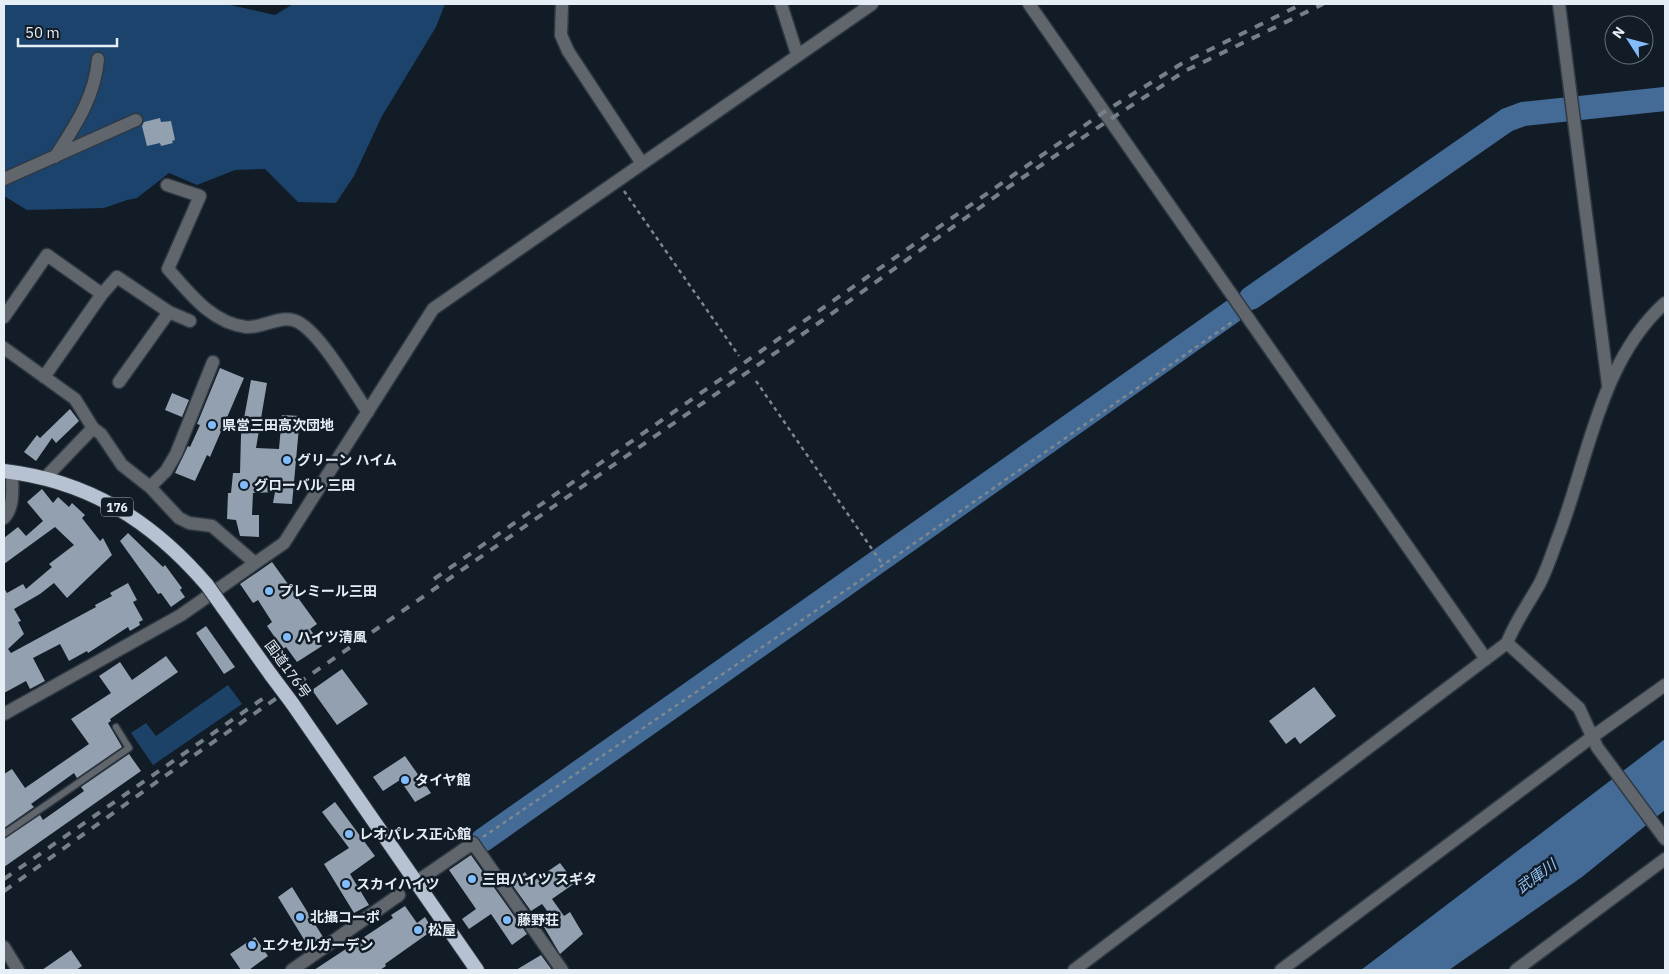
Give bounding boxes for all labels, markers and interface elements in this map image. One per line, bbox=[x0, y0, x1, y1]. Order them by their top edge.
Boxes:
scale bar bbox=[18, 15, 116, 47]
north arrow bbox=[1604, 15, 1654, 65]
text: 50 m bbox=[25, 23, 60, 42]
text: N bbox=[1608, 23, 1629, 42]
place label: 県営三田高次団地 bbox=[222, 416, 334, 434]
marker: 県営三田高次団地 bbox=[206, 419, 218, 431]
place label: グリーン ハイム bbox=[297, 451, 397, 469]
marker: グリーン ハイム bbox=[281, 454, 293, 466]
place label: グローバル 三田 bbox=[254, 476, 355, 494]
marker: グローバル 三田 bbox=[238, 479, 250, 491]
road number: 176 bbox=[101, 498, 133, 516]
place label: プレミール三田 bbox=[279, 582, 377, 600]
marker: プレミール三田 bbox=[263, 585, 275, 597]
place label: ハイツ清風 bbox=[297, 628, 367, 646]
marker: ハイツ清風 bbox=[281, 631, 293, 643]
street label: 国道176号 bbox=[261, 637, 315, 701]
place label: タイヤ館 bbox=[415, 771, 471, 789]
marker: タイヤ館 bbox=[399, 774, 411, 786]
place label: レオパレス正心館 bbox=[359, 825, 471, 843]
marker: レオパレス正心館 bbox=[343, 828, 355, 840]
water label: 武庫川 bbox=[1512, 854, 1561, 897]
place label: 三田ハイツ スギタ bbox=[482, 870, 597, 888]
marker: 三田ハイツ スギタ bbox=[466, 873, 478, 885]
place label: スカイハイツ bbox=[356, 875, 439, 893]
marker: スカイハイツ bbox=[340, 878, 352, 890]
place label: 北攝コーポ bbox=[310, 908, 380, 926]
marker: 北攝コーポ bbox=[294, 911, 306, 923]
place label: 藤野荘 bbox=[517, 911, 559, 929]
marker: 藤野荘 bbox=[501, 914, 513, 926]
place label: 松屋 bbox=[428, 921, 456, 939]
marker: 松屋 bbox=[412, 924, 424, 936]
place label: エクセルガーデン bbox=[262, 936, 374, 954]
marker: エクセルガーデン bbox=[246, 939, 258, 951]

